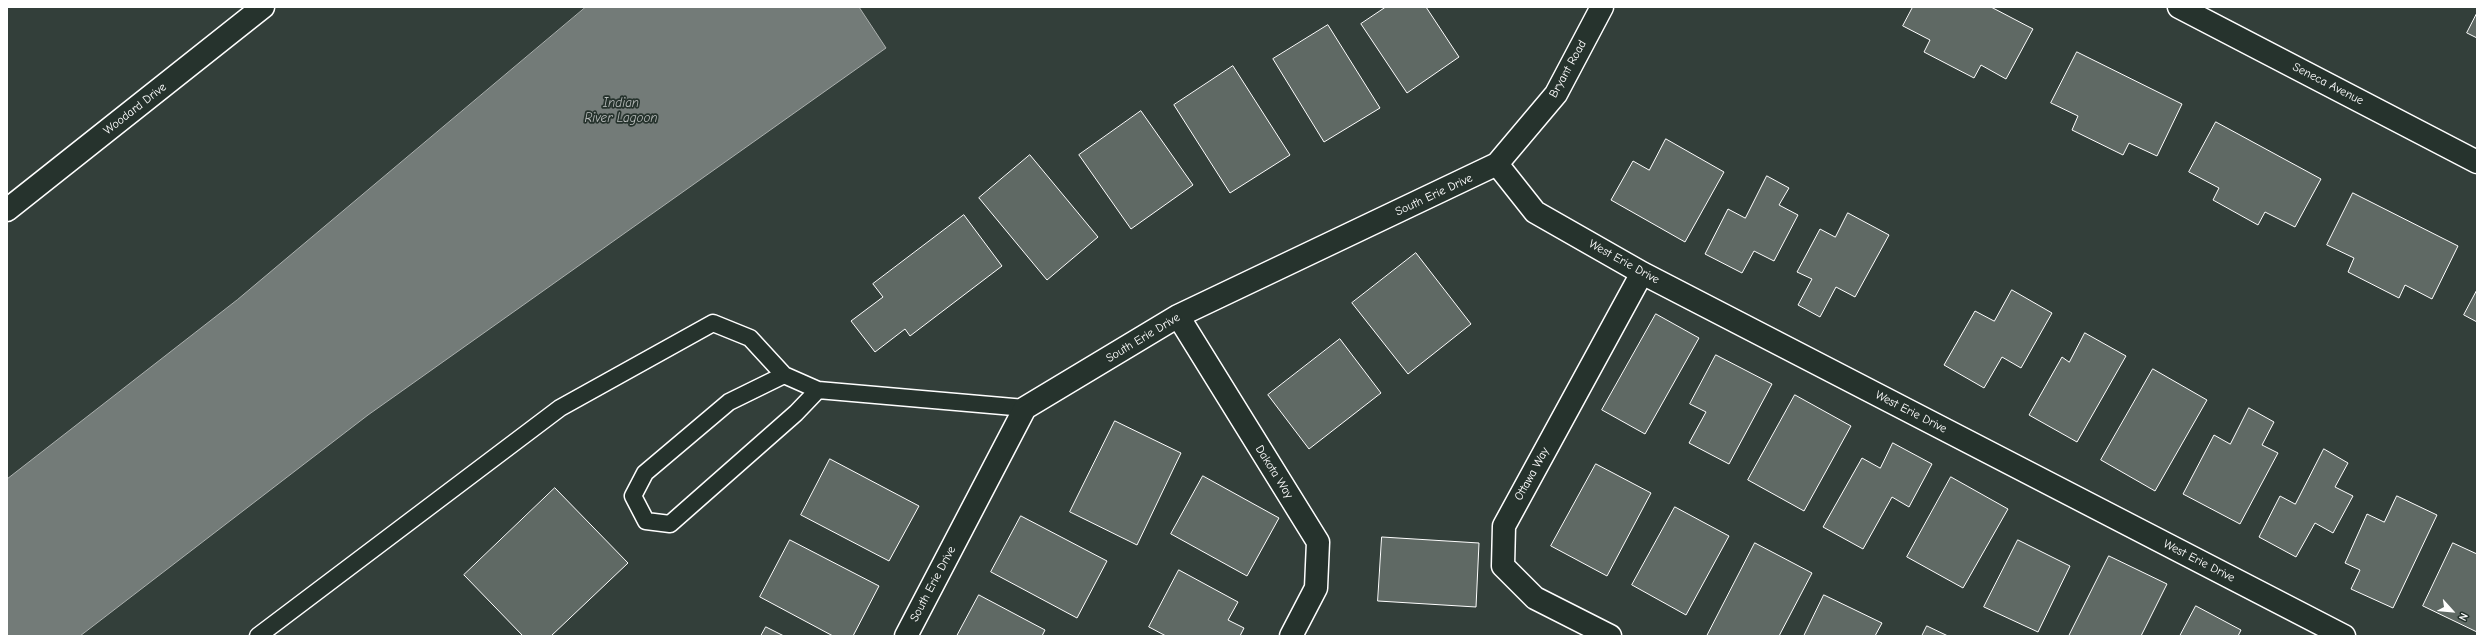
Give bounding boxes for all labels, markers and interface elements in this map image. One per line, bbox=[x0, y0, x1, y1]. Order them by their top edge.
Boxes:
street label: Bryant Road bbox=[1546, 38, 1590, 100]
street label: Seneca Avenue bbox=[2290, 60, 2366, 108]
street label: Woodard Drive bbox=[101, 80, 169, 138]
water label: Indian River Lagoon bbox=[584, 95, 658, 126]
street label: South Erie Drive bbox=[1393, 171, 1475, 219]
street label: West Erie Drive bbox=[1586, 237, 1662, 287]
street label: South Erie Drive bbox=[1103, 310, 1183, 366]
street label: West Erie Drive bbox=[1873, 388, 1949, 436]
street label: Dakota Way bbox=[1252, 443, 1296, 501]
street label: Ottawa Way bbox=[1511, 445, 1553, 503]
street label: West Erie Drive bbox=[2161, 537, 2237, 585]
street label: South Erie Drive bbox=[907, 544, 959, 624]
north arrow bbox=[2432, 591, 2472, 631]
text: N bbox=[2456, 611, 2471, 623]

